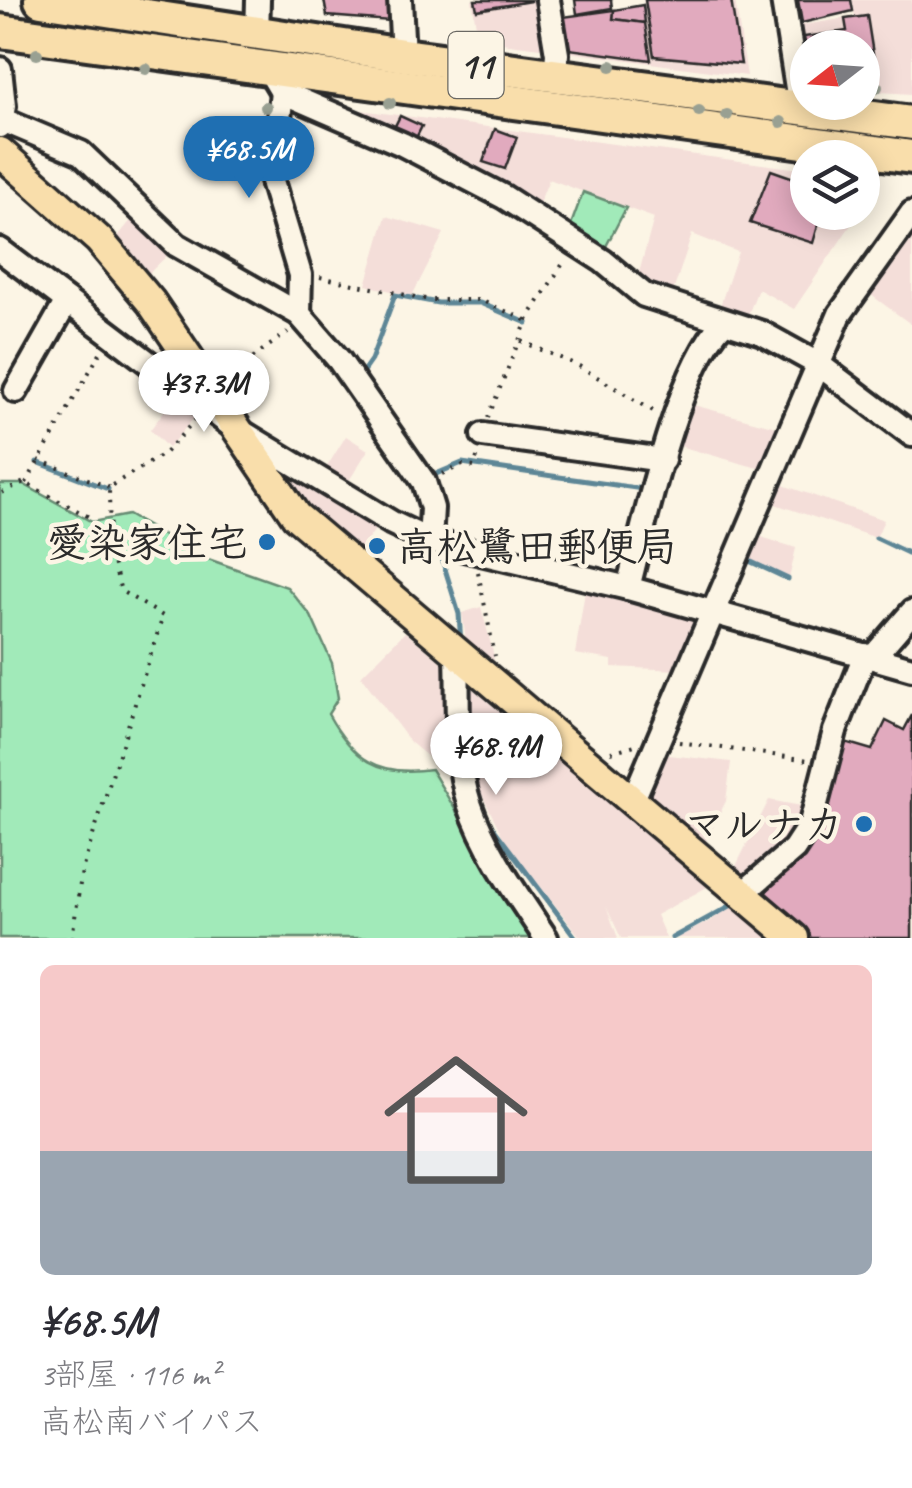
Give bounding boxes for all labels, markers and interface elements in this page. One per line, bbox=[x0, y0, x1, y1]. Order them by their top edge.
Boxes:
north arrow bbox=[790, 30, 880, 120]
map controls bbox=[790, 30, 880, 230]
road number: 11 bbox=[448, 32, 504, 98]
pin: ¥68.5M bbox=[168, 116, 330, 201]
text: ¥68.5M bbox=[205, 128, 293, 169]
button: layers bbox=[790, 140, 880, 230]
pin: ¥37.3M bbox=[123, 350, 285, 435]
text: ¥37.3M bbox=[160, 362, 248, 403]
place label: 愛染家住宅 bbox=[47, 518, 247, 568]
place label: 高松鷺田郵便局 bbox=[397, 522, 677, 572]
marker: 愛染家住宅 bbox=[256, 531, 278, 553]
marker: 高松鷺田郵便局 bbox=[366, 535, 388, 557]
pin: ¥68.9M bbox=[415, 713, 577, 798]
text: ¥68.9M bbox=[452, 725, 540, 766]
place label: マルナカ bbox=[685, 800, 844, 850]
marker: マルナカ bbox=[853, 813, 875, 835]
icon: home bbox=[366, 1030, 546, 1210]
text: ¥68.5M bbox=[40, 1295, 155, 1348]
text: 3部屋 · 116 m² bbox=[40, 1354, 219, 1395]
text: 高松南バイパス bbox=[40, 1401, 263, 1442]

